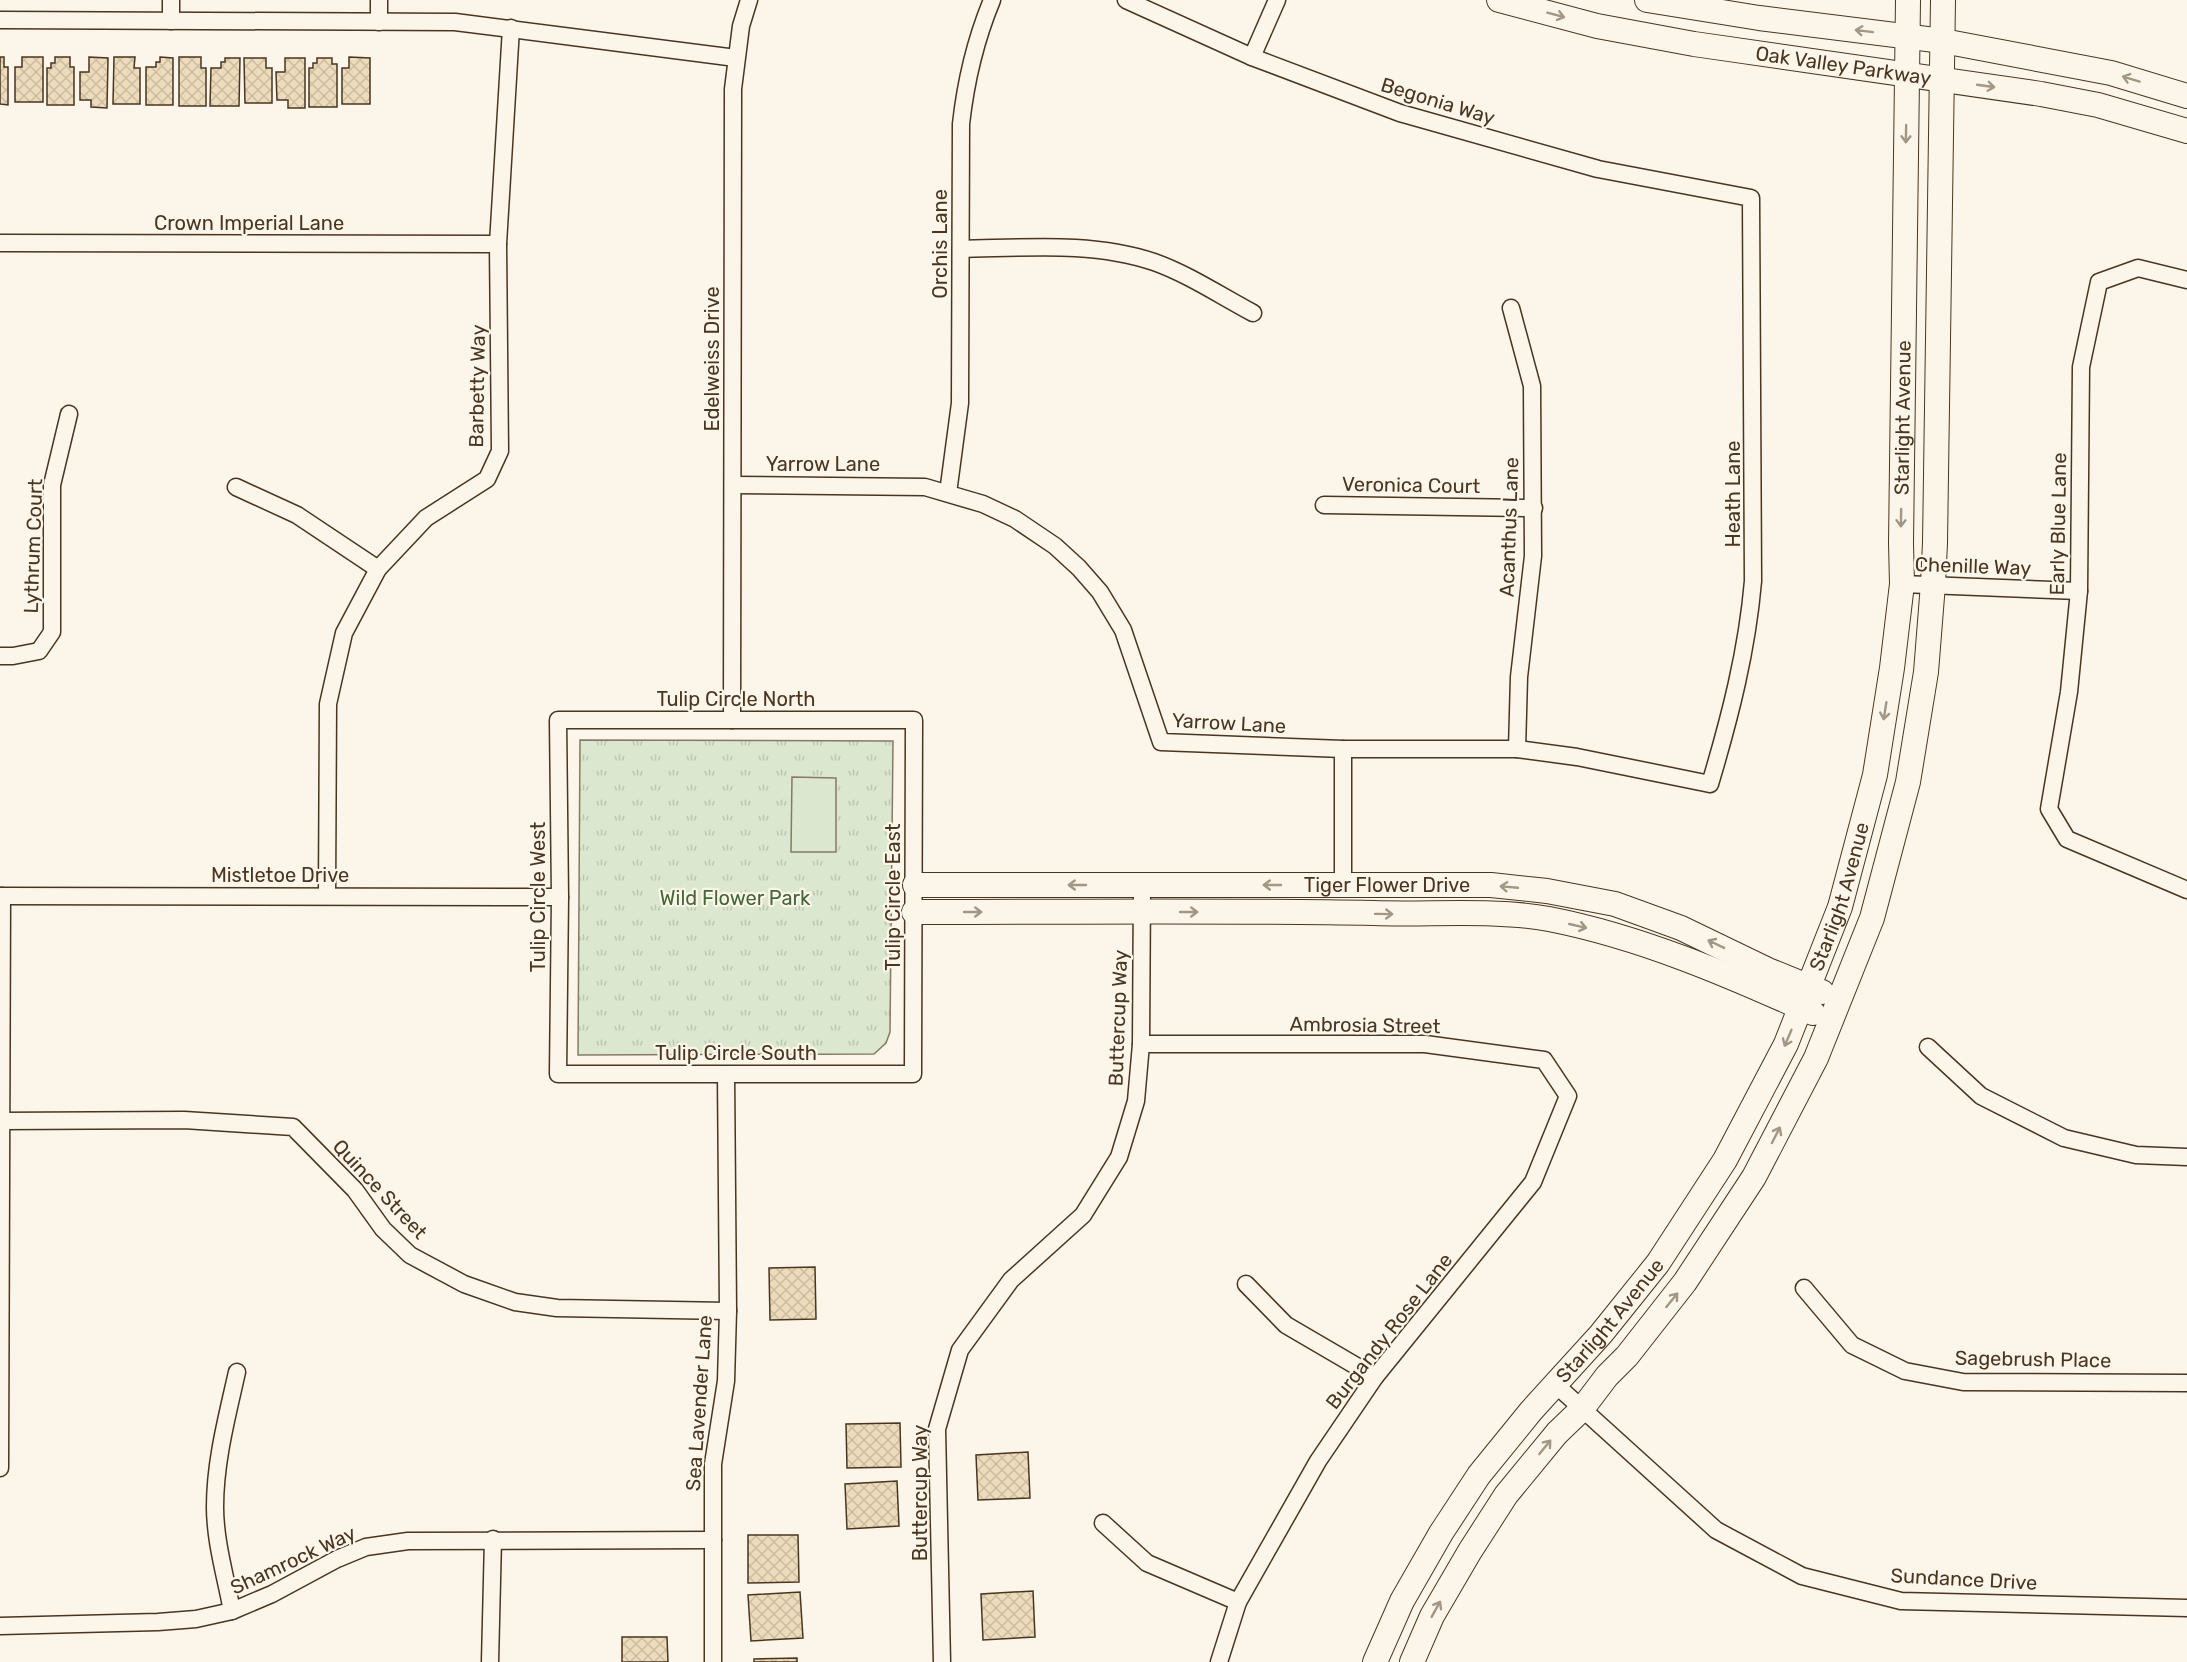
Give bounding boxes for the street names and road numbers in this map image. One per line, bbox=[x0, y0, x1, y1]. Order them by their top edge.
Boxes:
street label: Oak Valley Parkway bbox=[1754, 41, 1933, 90]
street label: Begonia Way bbox=[1378, 72, 1498, 130]
street label: Orchis Lane bbox=[928, 189, 952, 299]
street label: Crown Imperial Lane bbox=[154, 211, 344, 235]
street label: Edelweiss Drive bbox=[700, 286, 724, 432]
street label: Barbetty Way bbox=[464, 324, 490, 448]
street label: Starlight Avenue bbox=[1890, 340, 1916, 495]
street label: Heath Lane bbox=[1721, 441, 1745, 547]
street label: Yarrow Lane bbox=[766, 452, 880, 476]
street label: Early Blue Lane bbox=[2045, 452, 2071, 596]
street label: Acanthus Lane bbox=[1495, 457, 1523, 597]
street label: Veronica Court bbox=[1342, 472, 1481, 498]
street label: Lythrum Court bbox=[19, 478, 47, 614]
street label: Chenille Way bbox=[1914, 552, 2032, 580]
street label: Tulip Circle North bbox=[656, 687, 816, 711]
street label: Yarrow Lane bbox=[1171, 708, 1287, 738]
street label: Starlight Avenue bbox=[1804, 820, 1874, 974]
street label: Tulip Circle West bbox=[526, 822, 550, 972]
street label: Tulip Circle East bbox=[881, 823, 905, 971]
street label: Mistletoe Drive bbox=[211, 863, 349, 887]
street label: Tiger Flower Drive bbox=[1304, 873, 1470, 897]
street label: Buttercup Way bbox=[1104, 949, 1132, 1087]
street label: Ambrosia Street bbox=[1289, 1012, 1441, 1038]
street label: Tulip Circle South bbox=[655, 1041, 817, 1065]
street label: Quince Street bbox=[328, 1134, 432, 1244]
street label: Burgandy Rose Lane bbox=[1321, 1248, 1457, 1414]
street label: Starlight Avenue bbox=[1551, 1254, 1669, 1388]
street label: Sea Lavender Lane bbox=[681, 1314, 717, 1492]
street label: Sagebrush Place bbox=[1955, 1346, 2111, 1372]
street label: Buttercup Way bbox=[908, 1425, 932, 1561]
street label: Shamrock Way bbox=[227, 1520, 359, 1600]
street label: Sundance Drive bbox=[1890, 1563, 2038, 1595]

